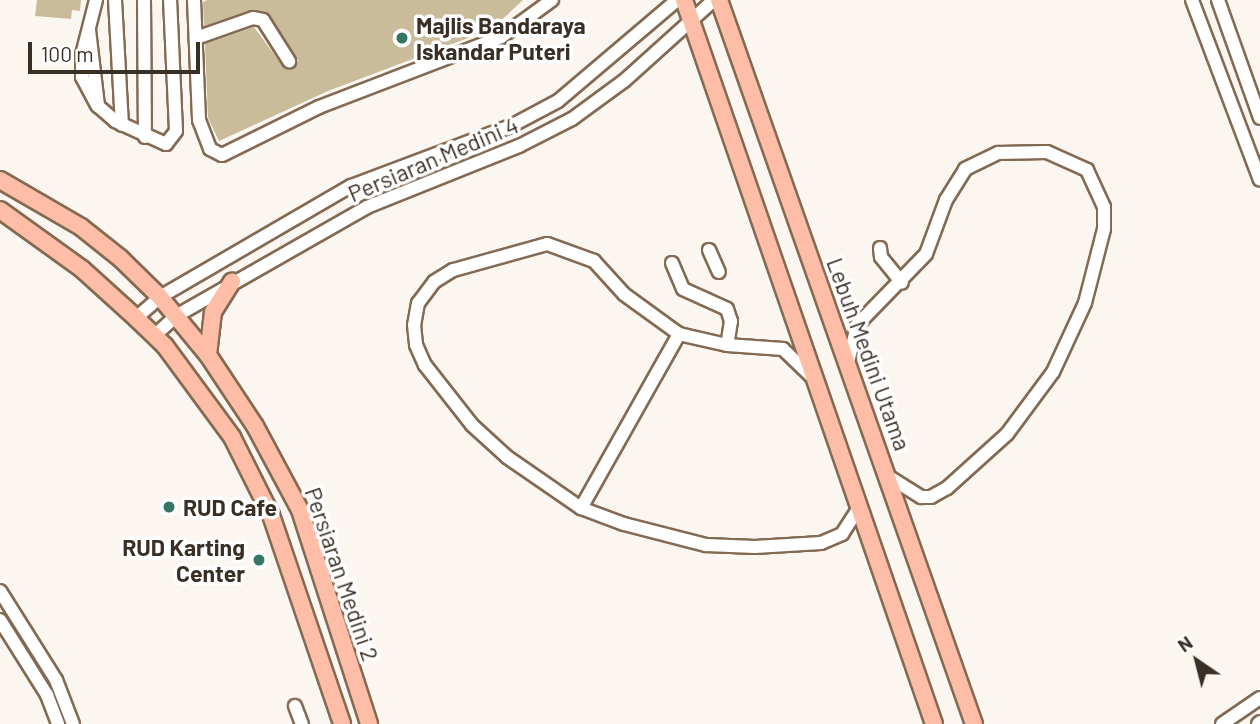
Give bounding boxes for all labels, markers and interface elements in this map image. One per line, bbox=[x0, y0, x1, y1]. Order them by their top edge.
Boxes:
place label: Majlis Bandaraya Iskandar Puteri bbox=[416, 11, 586, 65]
scale bar bbox=[32, 28, 203, 72]
marker: Majlis Bandaraya Iskandar Puteri bbox=[394, 30, 410, 46]
text: 100 m bbox=[41, 41, 94, 66]
street label: Persiaran Medini 4 bbox=[344, 111, 522, 207]
street label: Lebuh Medini Utama bbox=[821, 254, 917, 454]
street label: Persiaran Medini 2 bbox=[299, 484, 385, 664]
place label: RUD Cafe bbox=[183, 493, 277, 521]
marker: RUD Cafe bbox=[161, 499, 177, 515]
place label: RUD Karting Center bbox=[122, 533, 245, 587]
marker: RUD Karting Center bbox=[251, 552, 267, 568]
north arrow bbox=[1162, 626, 1232, 696]
text: N bbox=[1173, 630, 1196, 656]

